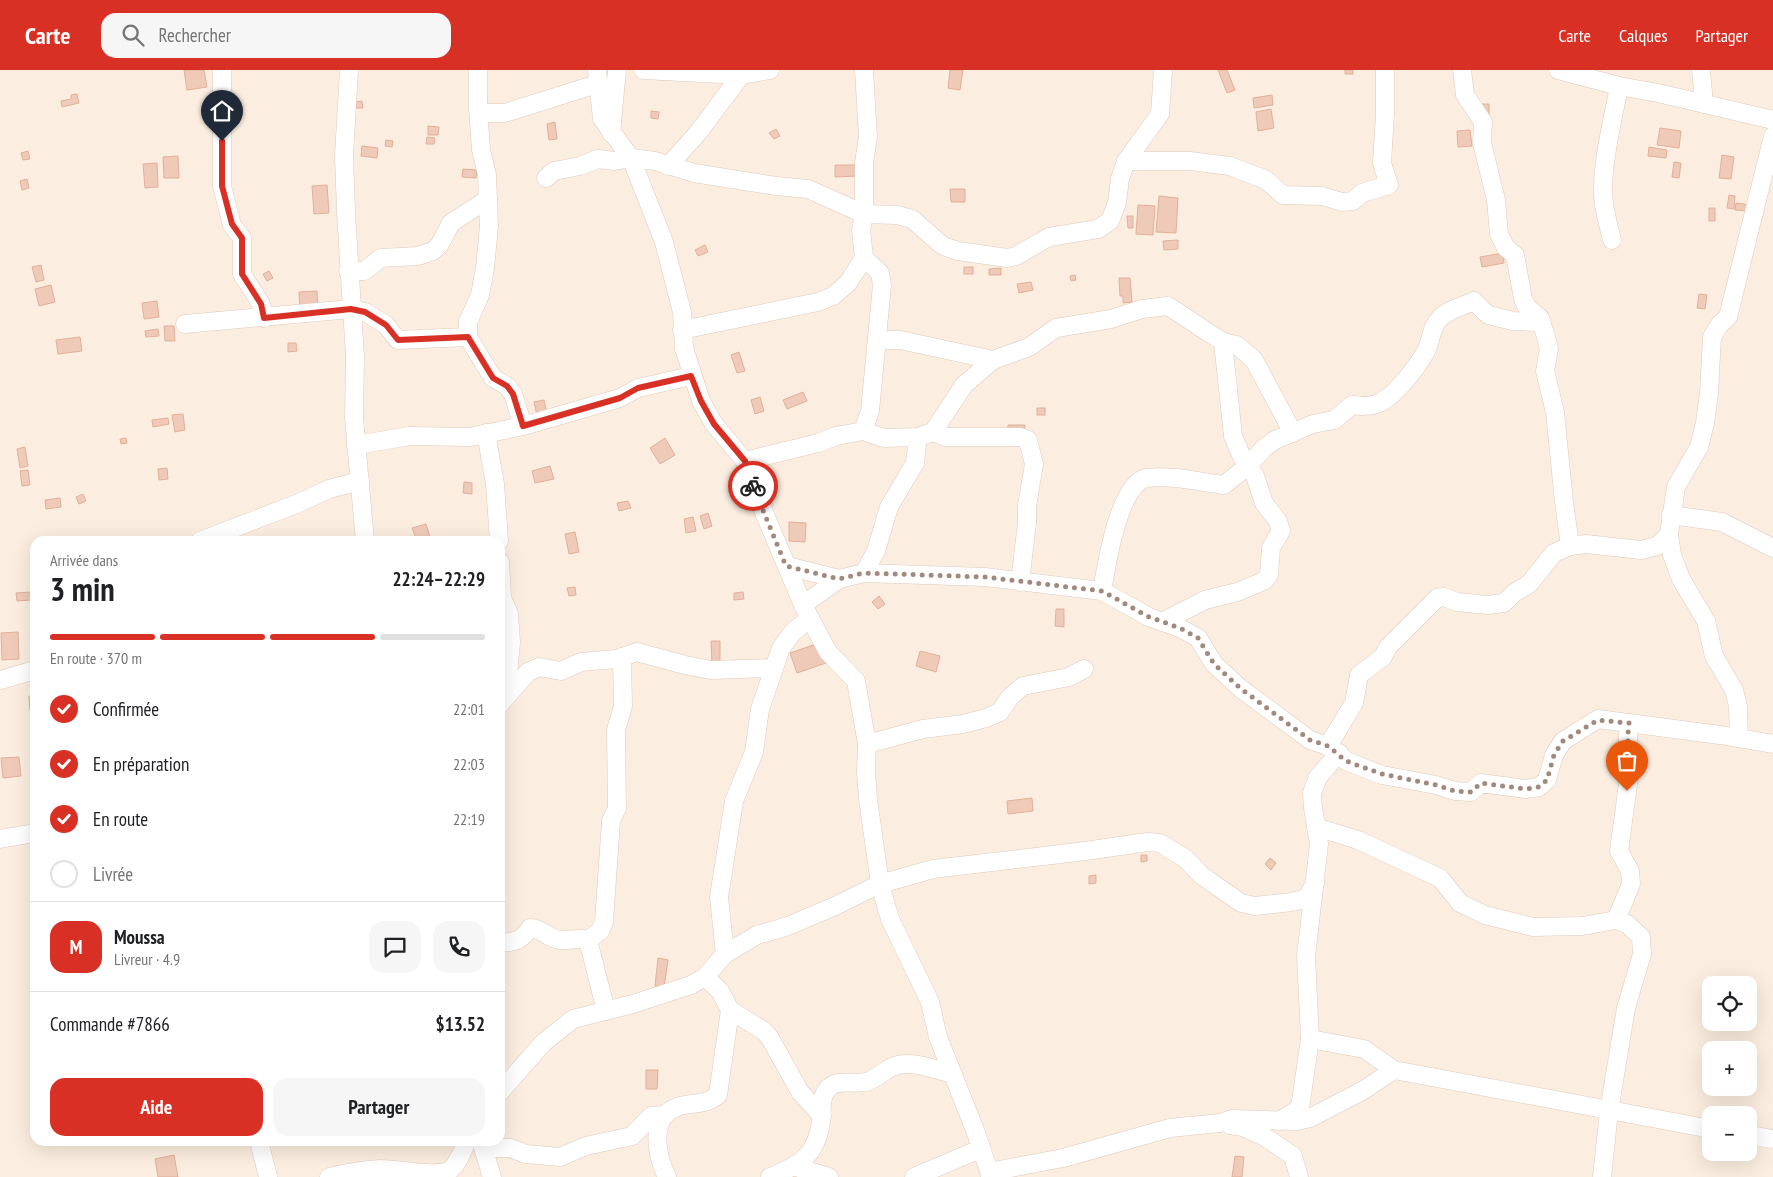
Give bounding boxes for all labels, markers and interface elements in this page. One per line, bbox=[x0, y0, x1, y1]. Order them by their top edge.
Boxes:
search box bbox=[101, 13, 451, 58]
text: Carte bbox=[25, 20, 71, 51]
icon: search bbox=[119, 21, 147, 49]
text: Rechercher bbox=[159, 23, 231, 47]
text: Carte bbox=[1558, 24, 1591, 47]
text: Calques bbox=[1619, 24, 1668, 47]
text: Partager bbox=[1696, 24, 1748, 47]
pin bbox=[201, 90, 243, 141]
icon: home bbox=[208, 97, 236, 125]
courier bbox=[728, 461, 778, 511]
icon: bike bbox=[739, 472, 767, 500]
text: Arrivée dans bbox=[50, 550, 118, 570]
text: 22:24–22:29 bbox=[392, 567, 485, 591]
text: 3 min bbox=[50, 568, 115, 610]
text: En route · 370 m bbox=[50, 648, 142, 668]
icon: check bbox=[50, 695, 78, 723]
text: Confirmée bbox=[93, 697, 159, 721]
text: 22:01 bbox=[453, 699, 485, 719]
pin bbox=[1606, 740, 1648, 791]
icon: bag bbox=[1613, 747, 1641, 775]
icon: check bbox=[50, 750, 78, 778]
text: En préparation bbox=[93, 752, 189, 776]
text: 22:03 bbox=[453, 754, 485, 774]
icon: check bbox=[50, 805, 78, 833]
text: En route bbox=[93, 807, 148, 831]
text: 22:19 bbox=[453, 809, 485, 829]
text: Livrée bbox=[93, 862, 133, 886]
button: chat bbox=[369, 921, 421, 973]
button: phone bbox=[433, 921, 485, 973]
text: Moussa bbox=[114, 925, 165, 949]
text: M bbox=[70, 935, 82, 959]
text: Livreur · 4.9 bbox=[114, 949, 180, 969]
map controls bbox=[1702, 976, 1757, 1161]
button: locate bbox=[1702, 976, 1757, 1031]
text: Commande #7866 bbox=[50, 1012, 170, 1036]
text: $13.52 bbox=[436, 1012, 485, 1036]
button: + bbox=[1702, 1041, 1757, 1096]
button: Aide bbox=[50, 1078, 263, 1136]
button: Partager bbox=[273, 1078, 485, 1136]
button: − bbox=[1702, 1106, 1757, 1161]

